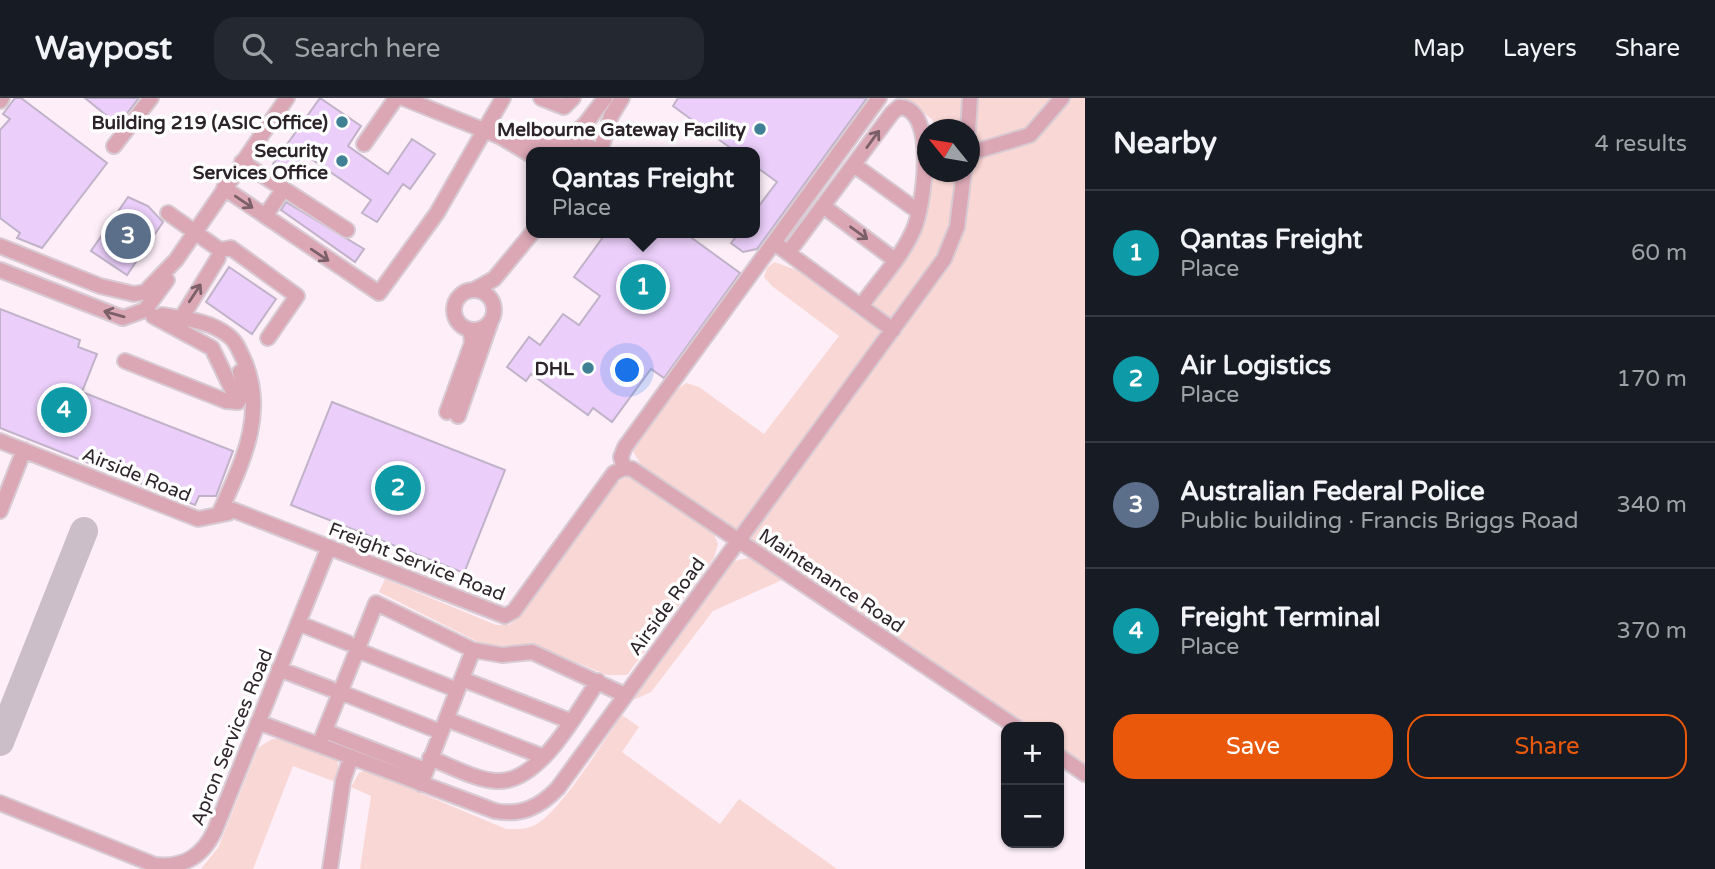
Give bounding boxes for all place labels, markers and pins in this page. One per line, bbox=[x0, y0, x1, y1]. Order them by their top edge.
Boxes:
place label: Building 219 (ASIC Office) bbox=[92, 112, 328, 135]
marker: Building 219 (ASIC Office) bbox=[334, 114, 350, 130]
place label: Melbourne Gateway Facility bbox=[497, 119, 747, 142]
marker: Melbourne Gateway Facility bbox=[752, 121, 768, 137]
place label: Security Services Office bbox=[193, 140, 329, 184]
marker: Security Services Office bbox=[334, 153, 350, 169]
pin: 3 bbox=[105, 210, 151, 262]
pin: 1 bbox=[620, 261, 666, 313]
place label: DHL bbox=[534, 358, 575, 380]
marker: DHL bbox=[580, 360, 596, 376]
pin: 4 bbox=[41, 384, 87, 436]
pin: 2 bbox=[375, 462, 421, 514]

